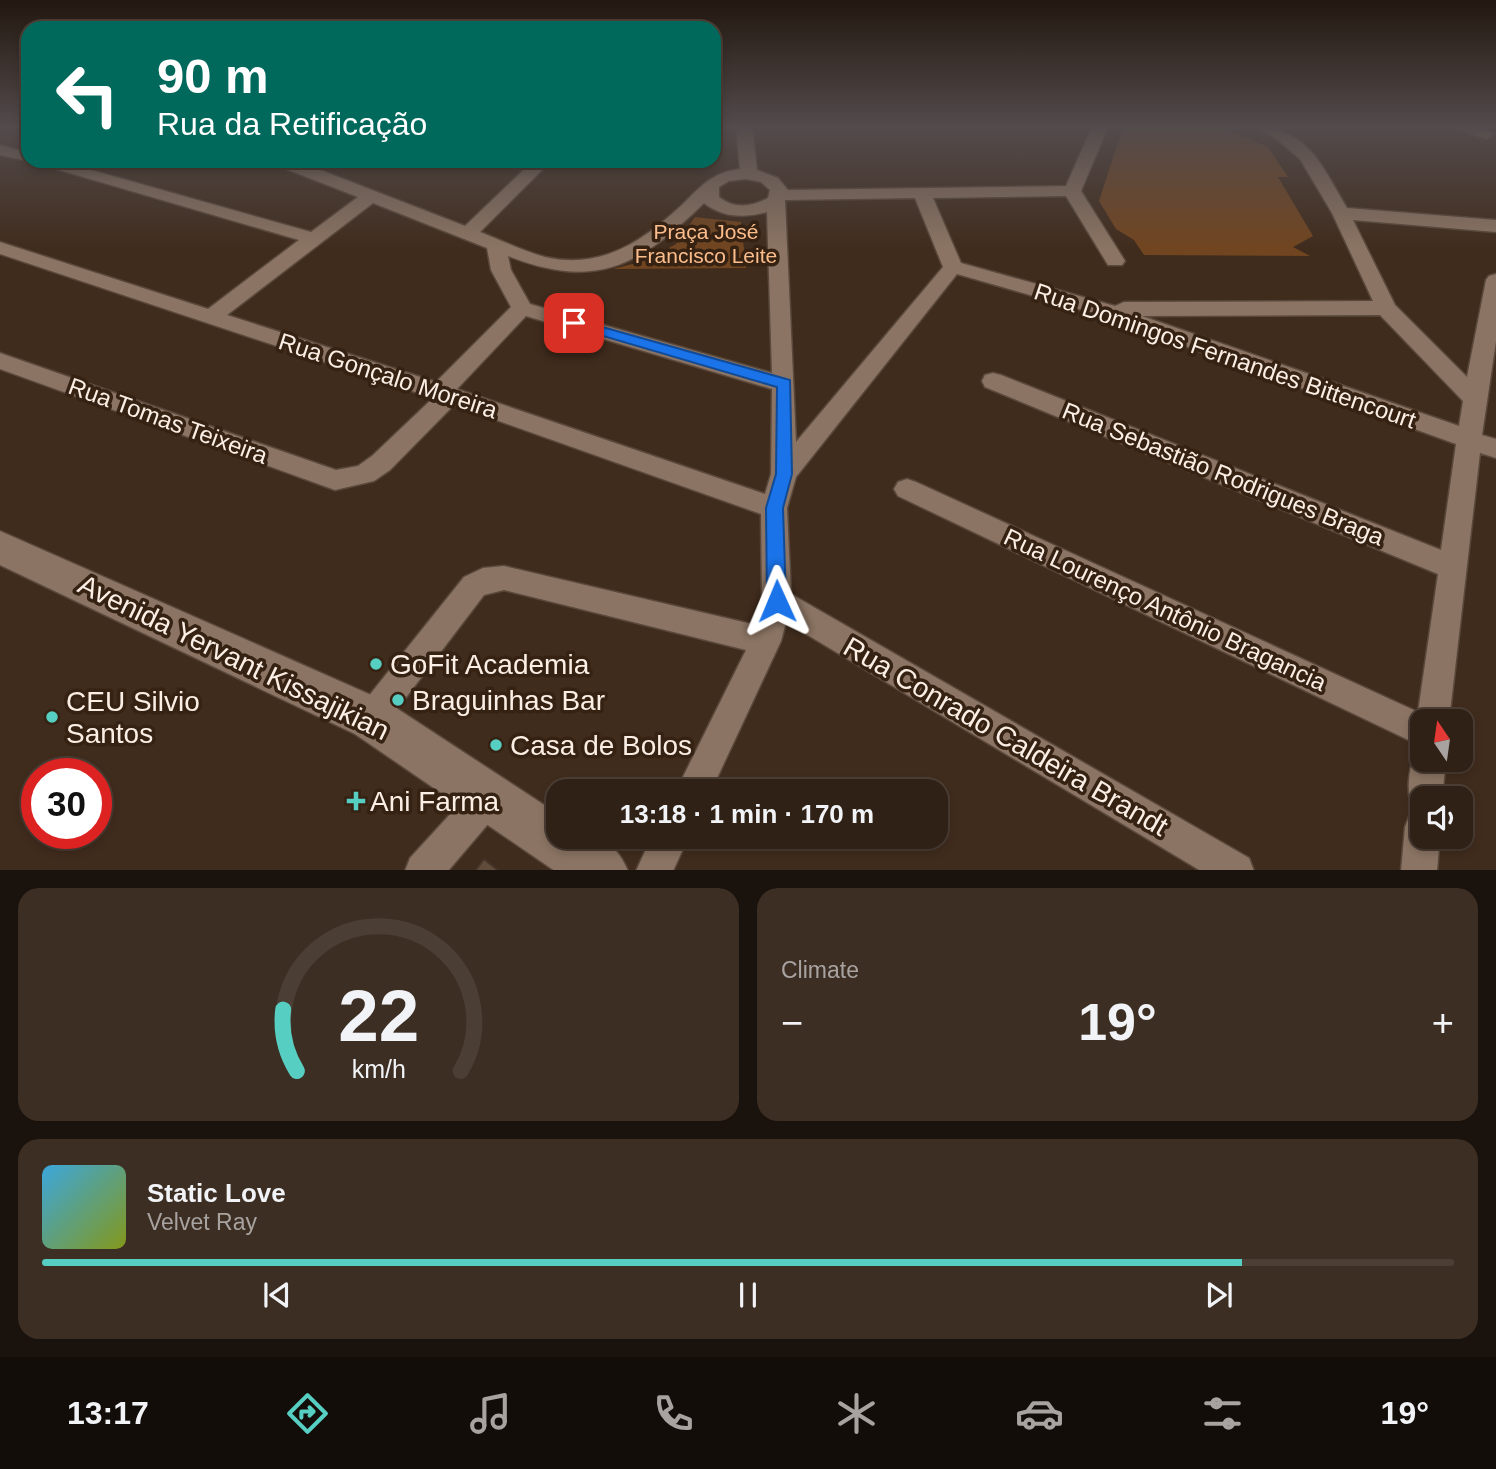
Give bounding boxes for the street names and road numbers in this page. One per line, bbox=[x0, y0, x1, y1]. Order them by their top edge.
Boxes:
street label: Rua Domingos Fernandes Bittencourt bbox=[1031, 277, 1420, 434]
street label: Rua Gonçalo Moreira bbox=[276, 327, 501, 424]
street label: Rua Tomas Teixeira bbox=[65, 372, 272, 469]
street label: Rua Sebastião Rodrigues Braga bbox=[1059, 397, 1388, 551]
street label: Rua Lourenço Antônio Bragancia bbox=[1000, 523, 1331, 696]
street label: Avenida Yervant Kissajikian bbox=[73, 569, 394, 746]
street label: Rua Conrado Caldeira Brandt bbox=[838, 631, 1173, 842]

